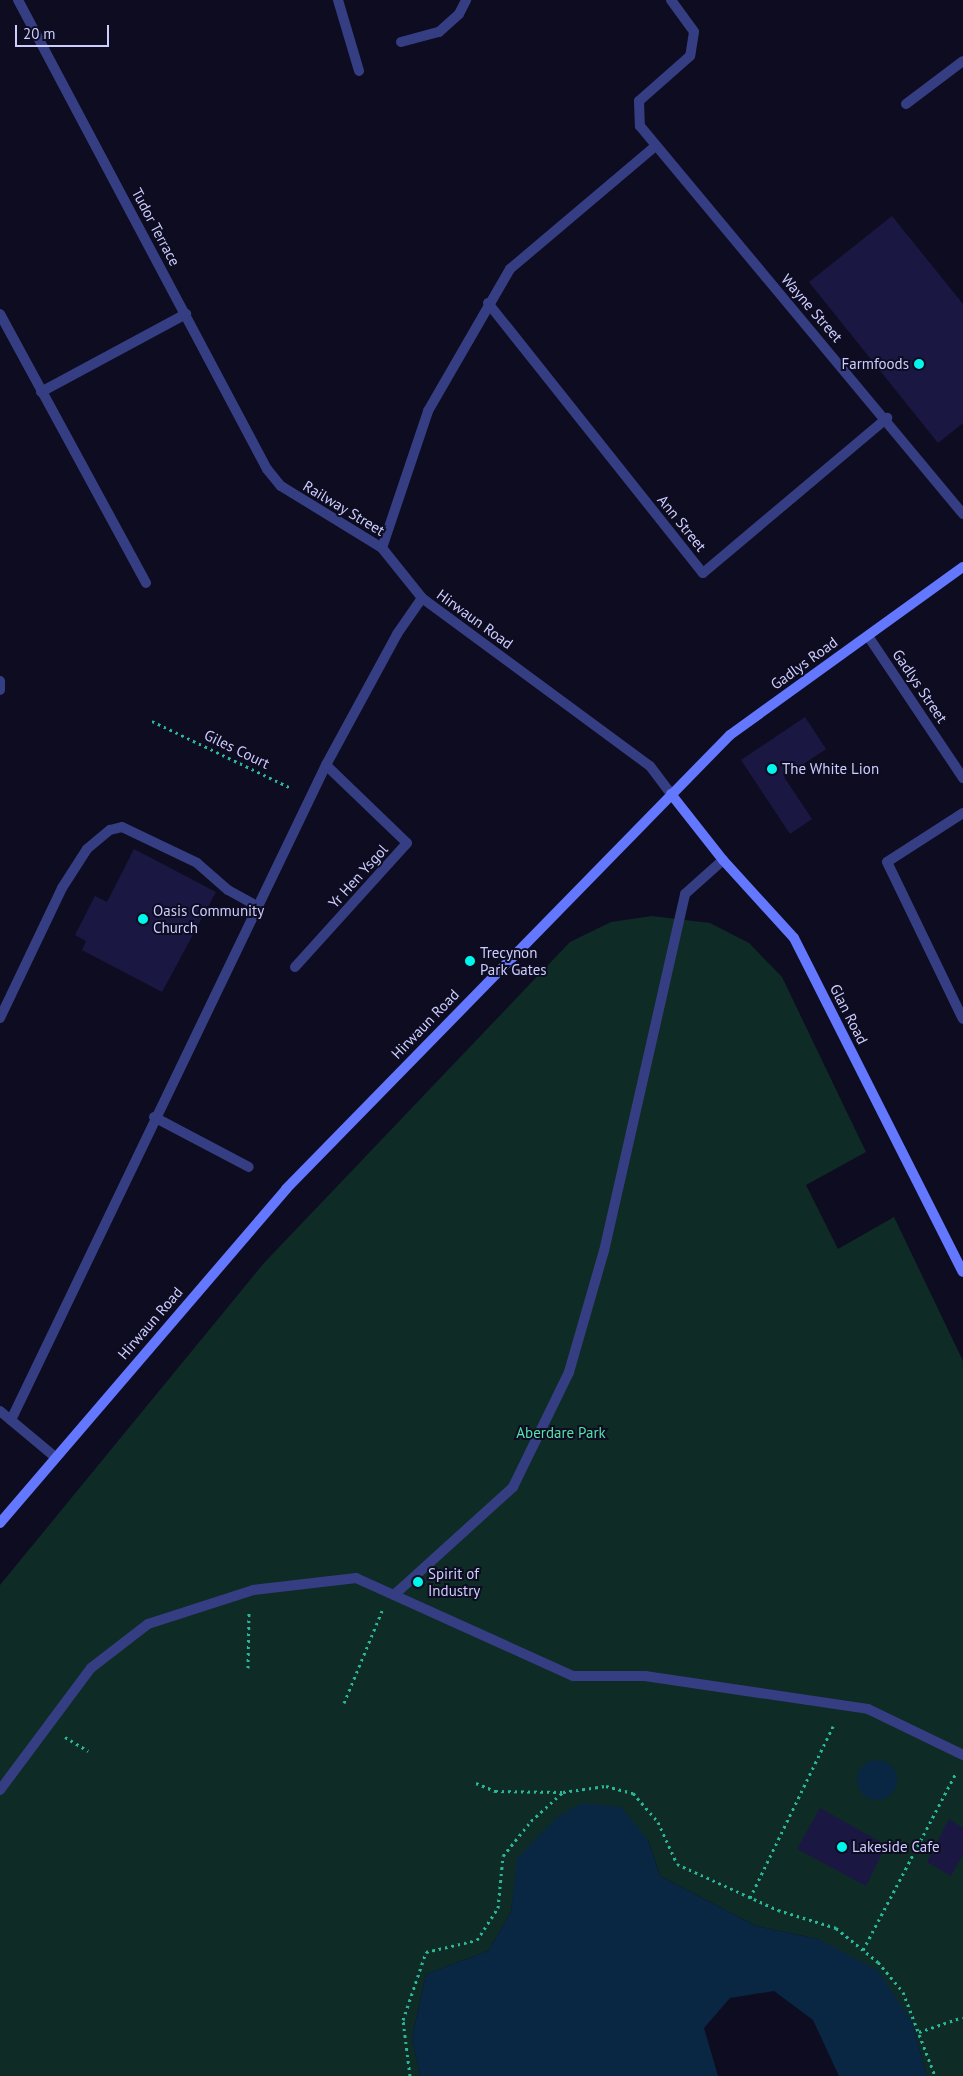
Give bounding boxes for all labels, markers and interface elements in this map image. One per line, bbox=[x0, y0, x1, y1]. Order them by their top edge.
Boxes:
scale bar bbox=[18, 15, 111, 47]
text: 20 m bbox=[23, 24, 56, 43]
street label: Tudor Terrace bbox=[128, 185, 184, 269]
street label: Wayne Street bbox=[778, 270, 846, 346]
place label: Farmfoods bbox=[841, 355, 909, 373]
marker: Farmfoods bbox=[913, 358, 925, 370]
street label: Railway Street bbox=[300, 476, 388, 540]
street label: Ann Street bbox=[654, 491, 710, 555]
street label: Hirwaun Road bbox=[433, 585, 517, 653]
street label: Gadlys Road bbox=[767, 633, 841, 693]
street label: Gadlys Street bbox=[889, 646, 951, 726]
street label: Giles Court bbox=[201, 725, 273, 773]
place label: The White Lion bbox=[782, 760, 879, 778]
marker: The White Lion bbox=[766, 763, 778, 775]
street label: Yr Hen Ysgol bbox=[324, 840, 392, 912]
place label: Oasis Community Church bbox=[153, 901, 264, 936]
marker: Oasis Community Church bbox=[137, 913, 149, 925]
place label: Trecynon Park Gates bbox=[480, 943, 547, 978]
marker: Trecynon Park Gates bbox=[464, 955, 476, 967]
street label: Glan Road bbox=[826, 981, 872, 1047]
street label: Hirwaun Road bbox=[387, 985, 463, 1063]
street label: Hirwaun Road bbox=[114, 1283, 186, 1363]
park label: Aberdare Park bbox=[516, 1424, 606, 1442]
place label: Spirit of Industry bbox=[428, 1564, 480, 1599]
marker: Spirit of Industry bbox=[412, 1576, 424, 1588]
place label: Lakeside Cafe bbox=[852, 1838, 940, 1856]
marker: Lakeside Cafe bbox=[836, 1841, 848, 1853]

